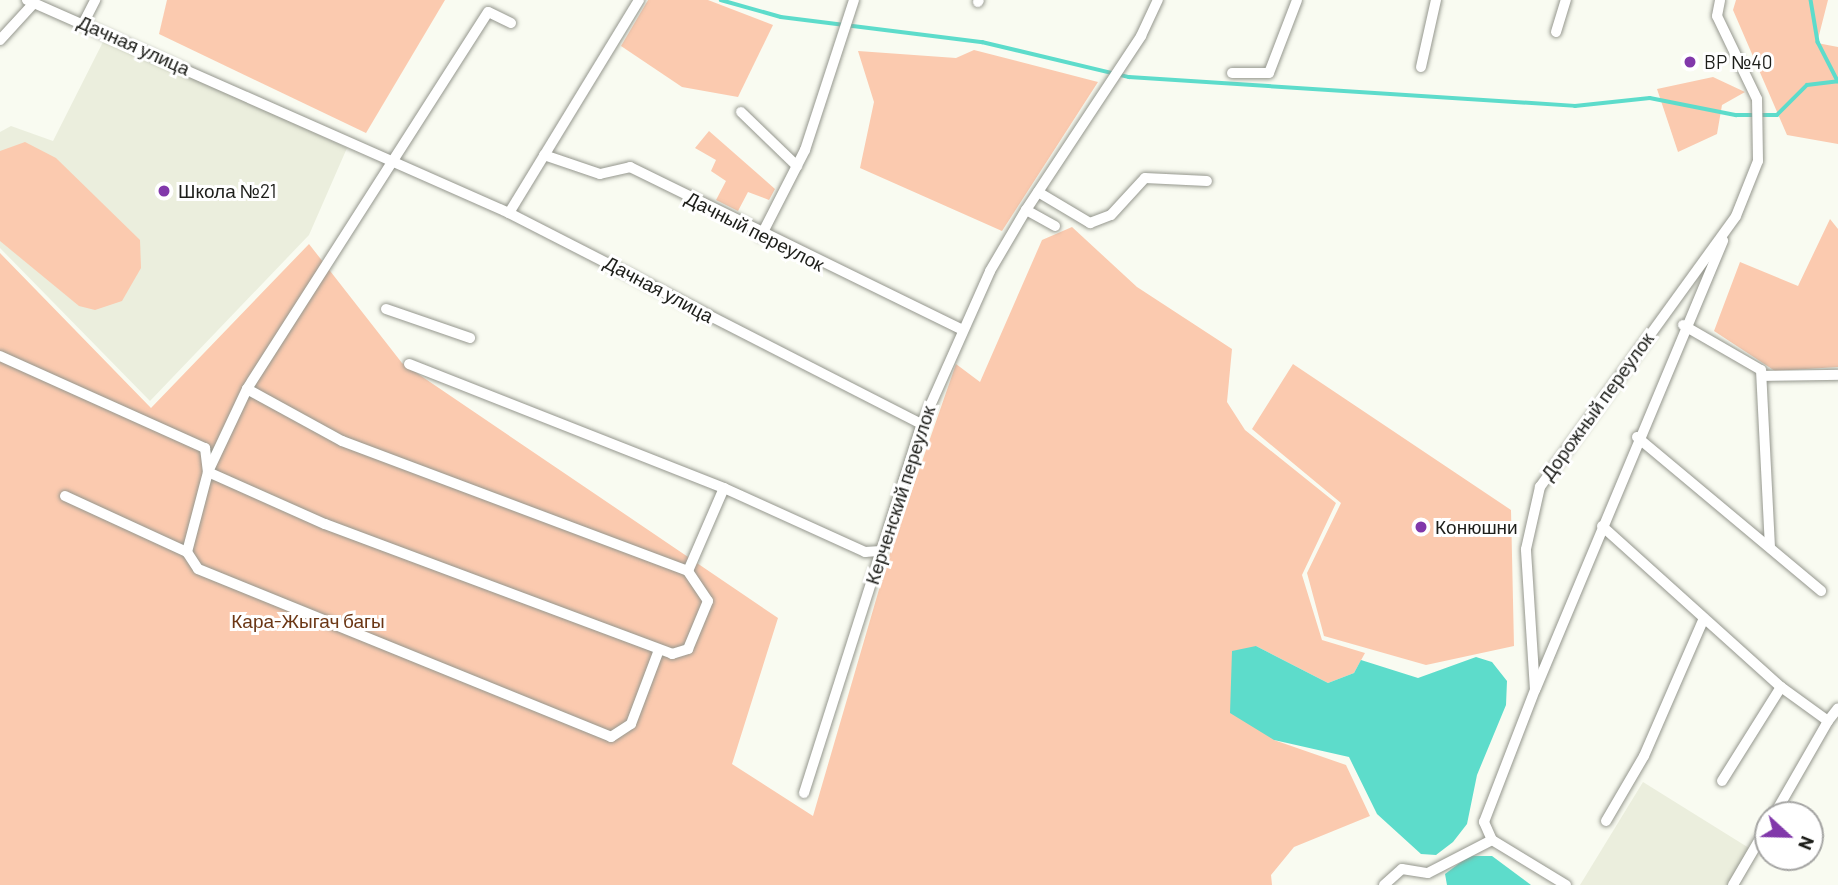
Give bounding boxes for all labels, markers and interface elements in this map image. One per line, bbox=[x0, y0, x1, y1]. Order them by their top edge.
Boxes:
street label: Дачная улица bbox=[74, 10, 194, 80]
place label: BP №40 bbox=[1704, 51, 1773, 73]
marker: BP №40 bbox=[1682, 54, 1698, 70]
place label: Школа №21 bbox=[178, 180, 276, 202]
marker: Школа №21 bbox=[156, 183, 172, 199]
street label: Дачный переулок bbox=[682, 186, 828, 276]
street label: Дачная улица bbox=[601, 251, 717, 327]
street label: Дорожный переулок bbox=[1536, 328, 1658, 484]
street label: Керченский переулок bbox=[860, 403, 940, 587]
place label: Конюшни bbox=[1435, 516, 1518, 538]
marker: Конюшни bbox=[1413, 519, 1429, 535]
park label: Кара-Жыгач багы bbox=[231, 610, 385, 632]
north arrow bbox=[1754, 801, 1824, 871]
text: N bbox=[1794, 833, 1820, 853]

